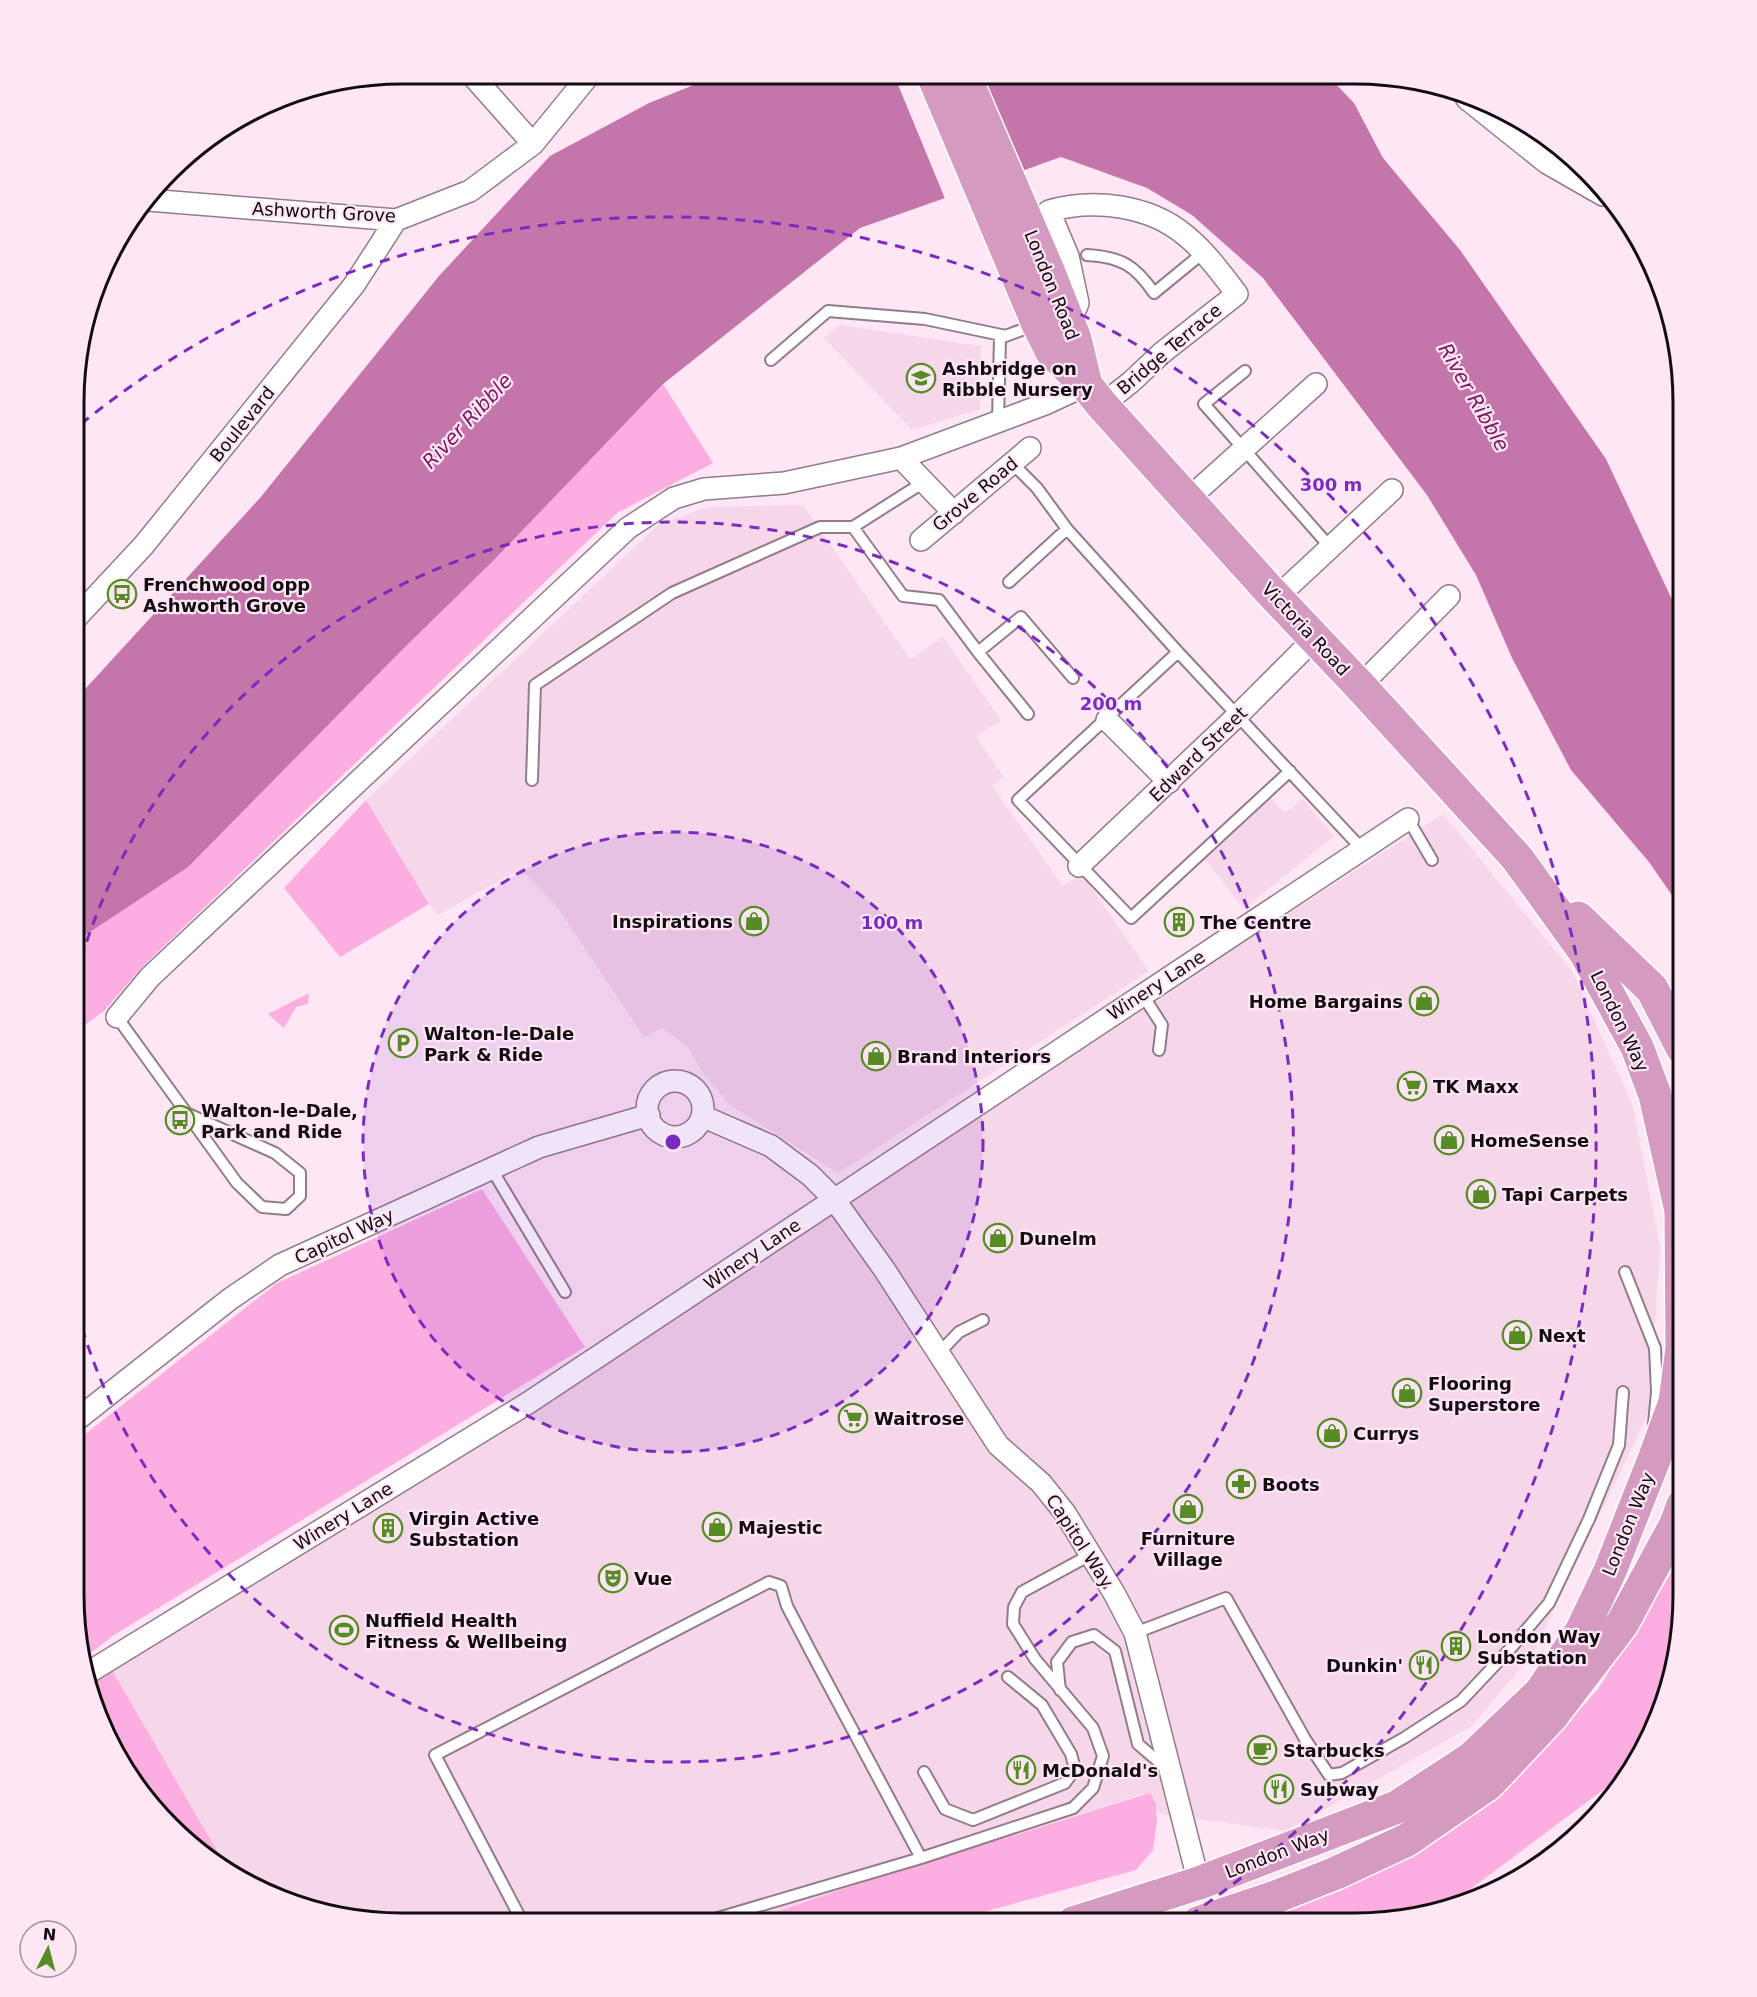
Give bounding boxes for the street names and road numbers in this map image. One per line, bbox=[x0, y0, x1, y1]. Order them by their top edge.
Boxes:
street label: Ashworth Grove bbox=[251, 198, 397, 226]
street label: London Road bbox=[1020, 227, 1084, 343]
street label: Bridge Terrace bbox=[1112, 299, 1226, 399]
street label: Boulevard bbox=[205, 382, 279, 466]
street label: Grove Road bbox=[928, 452, 1022, 536]
street label: Victoria Road bbox=[1258, 578, 1354, 680]
street label: Edward Street bbox=[1145, 702, 1251, 806]
street label: Winery Lane bbox=[1103, 946, 1209, 1024]
street label: London Way bbox=[1586, 967, 1654, 1075]
street label: Capitol Way bbox=[291, 1204, 397, 1268]
street label: Winery Lane bbox=[700, 1214, 804, 1294]
street label: London Way bbox=[1598, 1469, 1658, 1579]
street label: Winery Lane bbox=[290, 1477, 396, 1555]
street label: Capitol Way bbox=[1042, 1490, 1118, 1592]
street label: London Way bbox=[1222, 1823, 1332, 1883]

